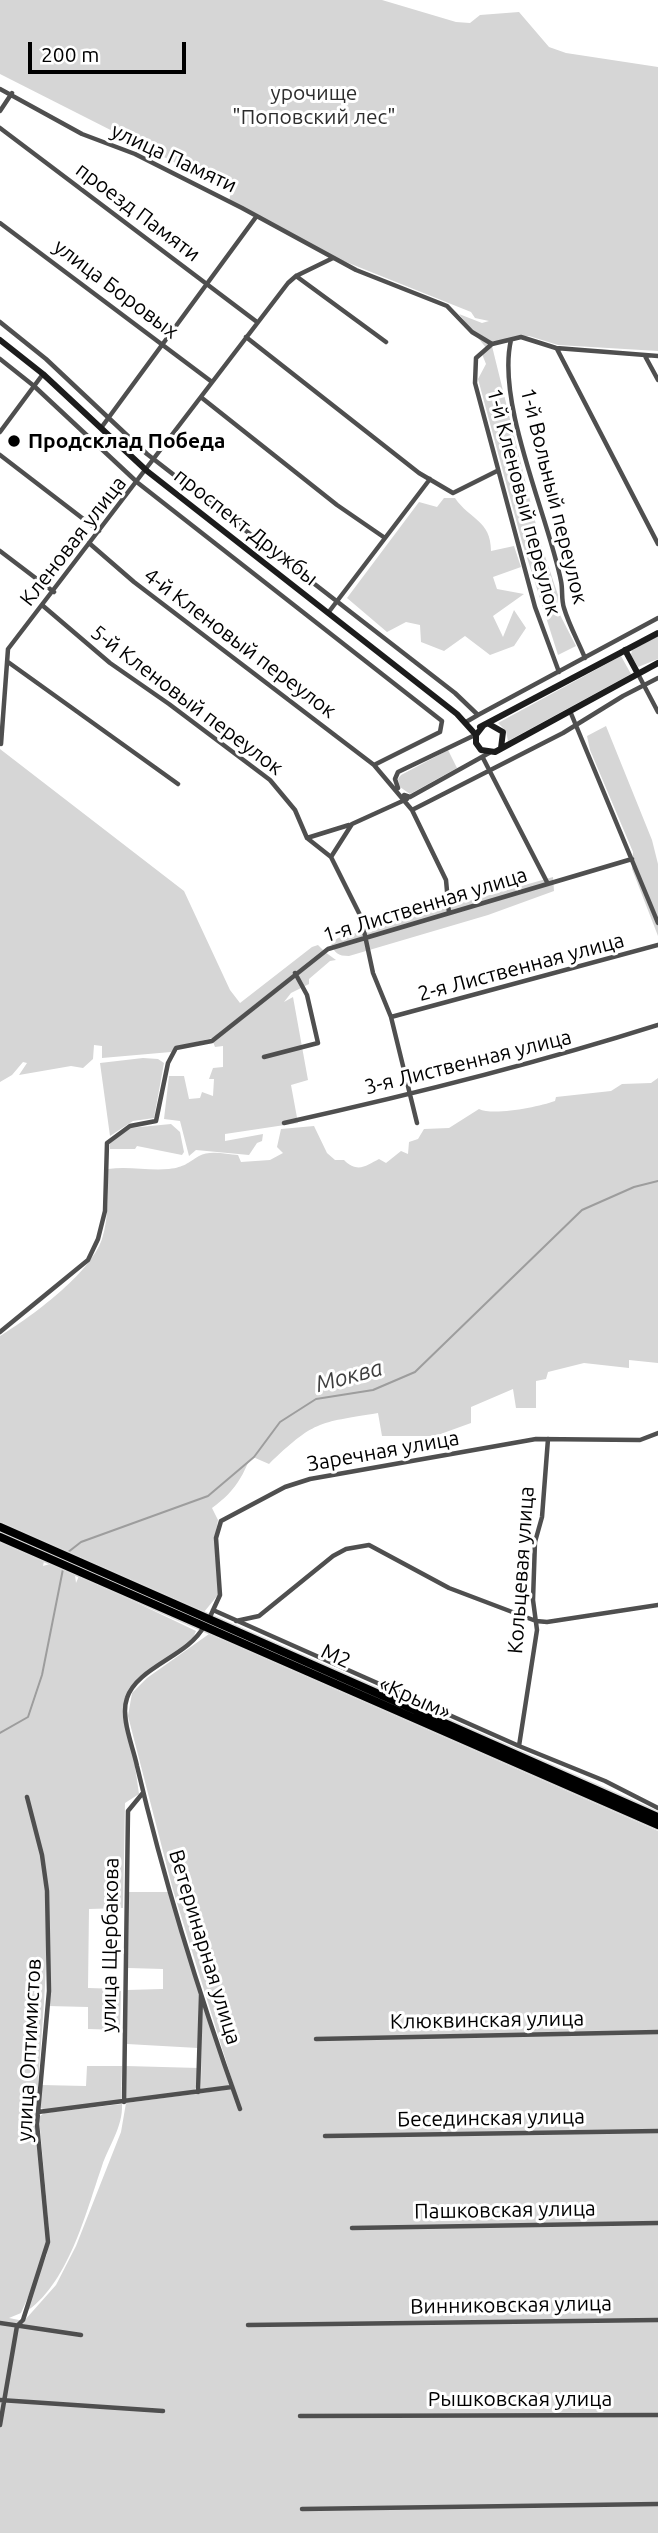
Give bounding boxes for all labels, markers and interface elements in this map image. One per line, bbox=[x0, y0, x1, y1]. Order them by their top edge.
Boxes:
scale bar bbox=[32, 28, 189, 72]
text: 200 m bbox=[41, 42, 99, 66]
park label: урочище "Поповский лес" bbox=[232, 80, 396, 130]
street label: улица Памяти bbox=[107, 118, 241, 198]
street label: проезд Памяти bbox=[71, 157, 205, 267]
street label: улица Боровых bbox=[49, 234, 183, 344]
street label: 1-й Вольный переулок bbox=[515, 385, 593, 607]
street label: 1-й Кленовый переулок bbox=[482, 386, 566, 618]
place label: Продсклад Победа bbox=[28, 428, 225, 454]
marker: Продсклад Победа bbox=[6, 433, 22, 449]
street label: проспект Дружбы bbox=[169, 463, 323, 591]
street label: Кленовая улица bbox=[15, 471, 131, 611]
street label: 4-й Кленовый переулок bbox=[139, 563, 341, 723]
street label: 5-й Кленовый переулок bbox=[86, 620, 288, 780]
street label: 1-я Лиственная улица bbox=[320, 862, 530, 948]
street label: 2-я Лиственная улица bbox=[415, 927, 627, 1007]
street label: 3-я Лиственная улица bbox=[362, 1024, 574, 1100]
water label: Моква bbox=[312, 1354, 386, 1398]
street label: Заречная улица bbox=[305, 1425, 461, 1477]
street label: Кольцевая улица bbox=[503, 1485, 539, 1655]
street label: М2 bbox=[317, 1638, 355, 1674]
street label: «Крым» bbox=[375, 1671, 455, 1725]
street label: Ветеринарная улица bbox=[163, 1846, 247, 2048]
street label: улица Щербакова bbox=[96, 1857, 124, 2033]
street label: улица Оптимистов bbox=[12, 1958, 46, 2142]
street label: Клюквинская улица bbox=[390, 2006, 584, 2034]
street label: Бесединская улица bbox=[397, 2104, 585, 2132]
street label: Пашковская улица bbox=[414, 2196, 596, 2224]
street label: Винниковская улица bbox=[410, 2291, 612, 2319]
street label: Рышковская улица bbox=[428, 2386, 612, 2412]

